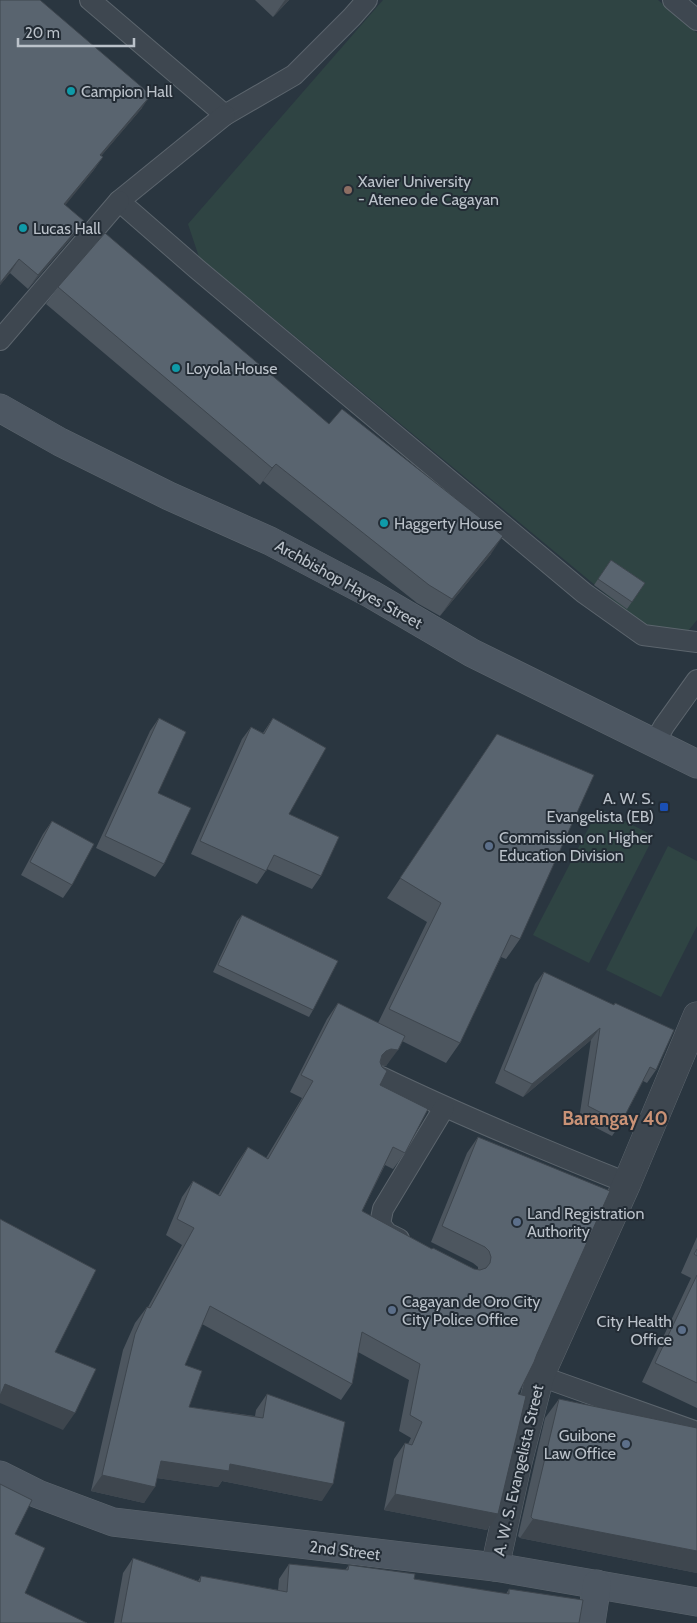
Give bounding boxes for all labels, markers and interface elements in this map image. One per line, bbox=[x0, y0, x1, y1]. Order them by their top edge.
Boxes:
scale bar bbox=[18, 15, 134, 47]
text: 20 m bbox=[25, 24, 60, 42]
place label: Campion Hall bbox=[81, 82, 173, 101]
marker: Campion Hall bbox=[65, 85, 77, 97]
place label: Xavier University - Ateneo de Cagayan bbox=[358, 172, 499, 209]
marker: Xavier University - Ateneo de Cagayan bbox=[342, 184, 354, 196]
place label: Lucas Hall bbox=[33, 219, 101, 238]
marker: Lucas Hall bbox=[17, 222, 29, 234]
place label: Loyola House bbox=[186, 359, 277, 378]
marker: Loyola House bbox=[170, 362, 182, 374]
place label: Haggerty House bbox=[394, 514, 502, 533]
marker: Haggerty House bbox=[378, 517, 390, 529]
street label: Archbishop Hayes Street bbox=[272, 536, 426, 633]
place label: A. W. S. Evangelista (EB) bbox=[547, 789, 654, 826]
marker: A. W. S. Evangelista (EB) bbox=[658, 801, 670, 813]
place label: Commission on Higher Education Division bbox=[499, 828, 654, 865]
marker: Commission on Higher Education Division bbox=[483, 840, 495, 852]
district label: Barangay 40 bbox=[562, 1107, 668, 1130]
place label: Land Registration Authority bbox=[527, 1204, 644, 1241]
marker: Land Registration Authority bbox=[511, 1216, 523, 1228]
place label: Cagayan de Oro City City Police Office bbox=[402, 1292, 540, 1329]
marker: Cagayan de Oro City City Police Office bbox=[386, 1304, 398, 1316]
place label: City Health Office bbox=[596, 1312, 672, 1349]
marker: City Health Office bbox=[676, 1324, 688, 1336]
street label: A. W. S. Evangelista Street bbox=[490, 1382, 548, 1558]
place label: Guibone Law Office bbox=[544, 1426, 616, 1463]
marker: Guibone Law Office bbox=[620, 1438, 632, 1450]
street label: 2nd Street bbox=[309, 1537, 382, 1564]

